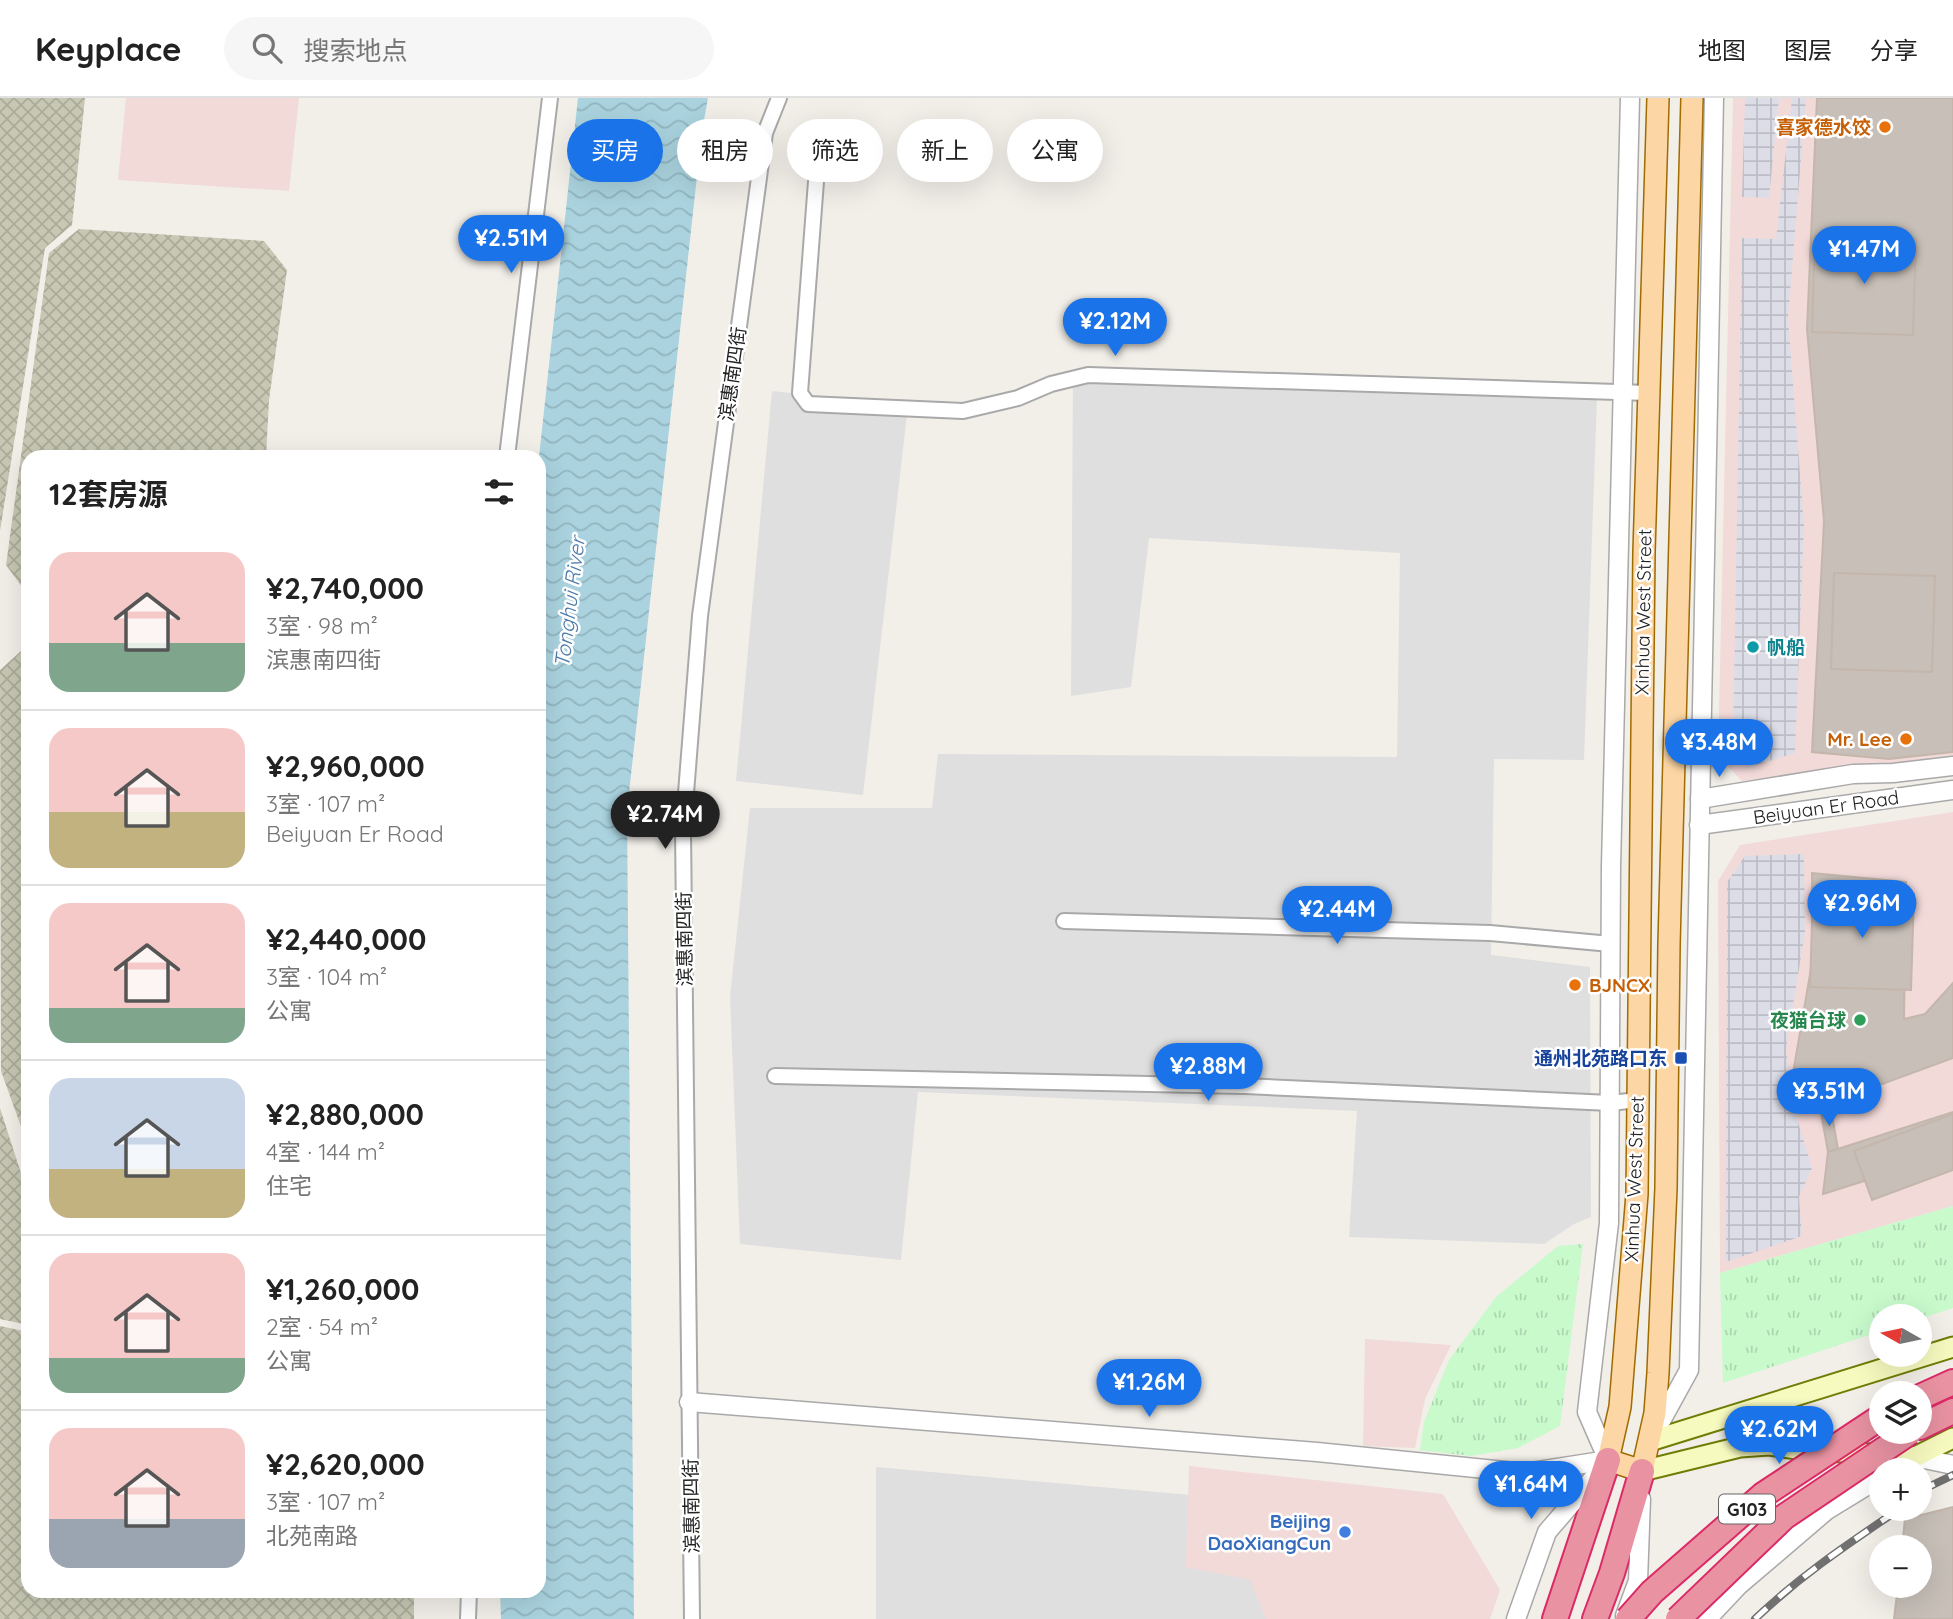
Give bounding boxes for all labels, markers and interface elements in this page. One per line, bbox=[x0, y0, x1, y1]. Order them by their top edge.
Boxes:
search box bbox=[224, 17, 714, 80]
text: Keyplace bbox=[35, 28, 182, 69]
icon: search bbox=[248, 29, 286, 67]
text: 搜索地点 bbox=[304, 34, 408, 67]
text: 地图 bbox=[1698, 35, 1746, 65]
text: 图层 bbox=[1784, 35, 1832, 65]
text: 分享 bbox=[1870, 35, 1918, 65]
place label: 喜家德水饺 bbox=[1776, 115, 1871, 139]
chip: 买房 bbox=[567, 119, 663, 182]
chip: 租房 bbox=[677, 119, 773, 182]
chip: 筛选 bbox=[787, 119, 883, 182]
chip: 新上 bbox=[897, 119, 993, 182]
chip: 公寓 bbox=[1007, 119, 1103, 182]
marker: 喜家德水饺 bbox=[1877, 119, 1893, 135]
pin: ¥2.51M bbox=[454, 216, 568, 275]
text: ¥2.51M bbox=[474, 223, 548, 252]
pin: ¥1.47M bbox=[1807, 226, 1921, 286]
text: ¥1.47M bbox=[1828, 234, 1900, 263]
pin: ¥2.12M bbox=[1058, 299, 1172, 358]
text: ¥2.12M bbox=[1079, 306, 1151, 335]
street label: 滨惠南四街 bbox=[714, 325, 750, 423]
icon: filters bbox=[480, 473, 518, 511]
text: 12套房源 bbox=[49, 475, 168, 513]
street label: Xinhua West Street bbox=[1630, 529, 1656, 695]
water label: Tonghui River bbox=[548, 532, 590, 669]
text: ¥2,740,000 bbox=[266, 569, 424, 607]
icon: home bbox=[105, 580, 189, 664]
text: 3室 · 98 m² bbox=[266, 611, 378, 640]
place label: 帆船 bbox=[1767, 635, 1805, 659]
marker: 帆船 bbox=[1745, 639, 1761, 655]
text: 滨惠南四街 bbox=[266, 645, 381, 674]
pin: ¥3.48M bbox=[1662, 720, 1776, 779]
text: ¥3.48M bbox=[1681, 727, 1757, 756]
place label: Mr. Lee bbox=[1827, 727, 1892, 751]
marker: Mr. Lee bbox=[1898, 731, 1914, 747]
text: ¥2,960,000 bbox=[266, 747, 425, 785]
icon: home bbox=[105, 756, 189, 840]
street label: Beiyuan Er Road bbox=[1752, 785, 1900, 829]
text: 3室 · 107 m² bbox=[266, 789, 385, 818]
pin: ¥2.74M bbox=[608, 792, 722, 851]
text: ¥2.74M bbox=[627, 799, 703, 828]
text: Beiyuan Er Road bbox=[266, 819, 444, 848]
pin: ¥2.96M bbox=[1805, 880, 1919, 940]
pin: ¥2.44M bbox=[1280, 886, 1394, 946]
text: ¥2.96M bbox=[1823, 888, 1901, 917]
street label: 滨惠南四街 bbox=[671, 891, 697, 987]
text: ¥2.44M bbox=[1298, 894, 1376, 923]
text: ¥2,440,000 bbox=[266, 920, 426, 958]
icon: home bbox=[105, 931, 189, 1015]
text: 3室 · 104 m² bbox=[266, 962, 387, 991]
place label: BJNCX bbox=[1589, 973, 1650, 997]
marker: BJNCX bbox=[1567, 977, 1583, 993]
text: 公寓 bbox=[266, 996, 312, 1025]
place label: 夜猫台球 bbox=[1770, 1008, 1846, 1032]
marker: 夜猫台球 bbox=[1852, 1012, 1868, 1028]
pin: ¥2.88M bbox=[1151, 1044, 1265, 1103]
place label: 通州北苑路口东 bbox=[1534, 1046, 1667, 1070]
marker: 通州北苑路口东 bbox=[1673, 1050, 1689, 1066]
text: ¥2.88M bbox=[1170, 1051, 1246, 1080]
pin: ¥3.51M bbox=[1772, 1068, 1886, 1128]
text: ¥3.51M bbox=[1793, 1076, 1865, 1105]
text: ¥2,880,000 bbox=[266, 1095, 424, 1133]
street label: Xinhua West Street bbox=[1619, 1096, 1649, 1262]
icon: home bbox=[105, 1106, 189, 1190]
text: 4室 · 144 m² bbox=[266, 1137, 385, 1166]
text: 住宅 bbox=[266, 1171, 312, 1200]
text: ¥1,260,000 bbox=[266, 1270, 419, 1308]
icon: home bbox=[105, 1281, 189, 1365]
north arrow bbox=[1869, 1304, 1932, 1367]
map controls bbox=[1869, 1304, 1932, 1598]
text: 2室 · 54 m² bbox=[266, 1312, 378, 1341]
text: 公寓 bbox=[266, 1346, 312, 1375]
pin: ¥1.26M bbox=[1092, 1360, 1206, 1419]
text: ¥1.26M bbox=[1112, 1367, 1186, 1396]
button: layers bbox=[1869, 1381, 1932, 1444]
pin: ¥2.62M bbox=[1722, 1406, 1836, 1466]
text: ¥2.62M bbox=[1740, 1414, 1818, 1443]
text: ¥2,620,000 bbox=[266, 1445, 425, 1483]
icon: home bbox=[105, 1456, 189, 1540]
street label: 滨惠南四街 bbox=[678, 1458, 704, 1554]
button: + bbox=[1869, 1458, 1932, 1521]
pin: ¥1.64M bbox=[1474, 1462, 1588, 1521]
text: ¥1.64M bbox=[1494, 1469, 1568, 1498]
text: 3室 · 107 m² bbox=[266, 1487, 385, 1516]
road number: G103 bbox=[1719, 1494, 1775, 1524]
place label: Beijing DaoXiangCun bbox=[1207, 1509, 1331, 1555]
text: 北苑南路 bbox=[266, 1521, 358, 1550]
marker: Beijing DaoXiangCun bbox=[1337, 1524, 1353, 1540]
button: − bbox=[1869, 1535, 1932, 1598]

